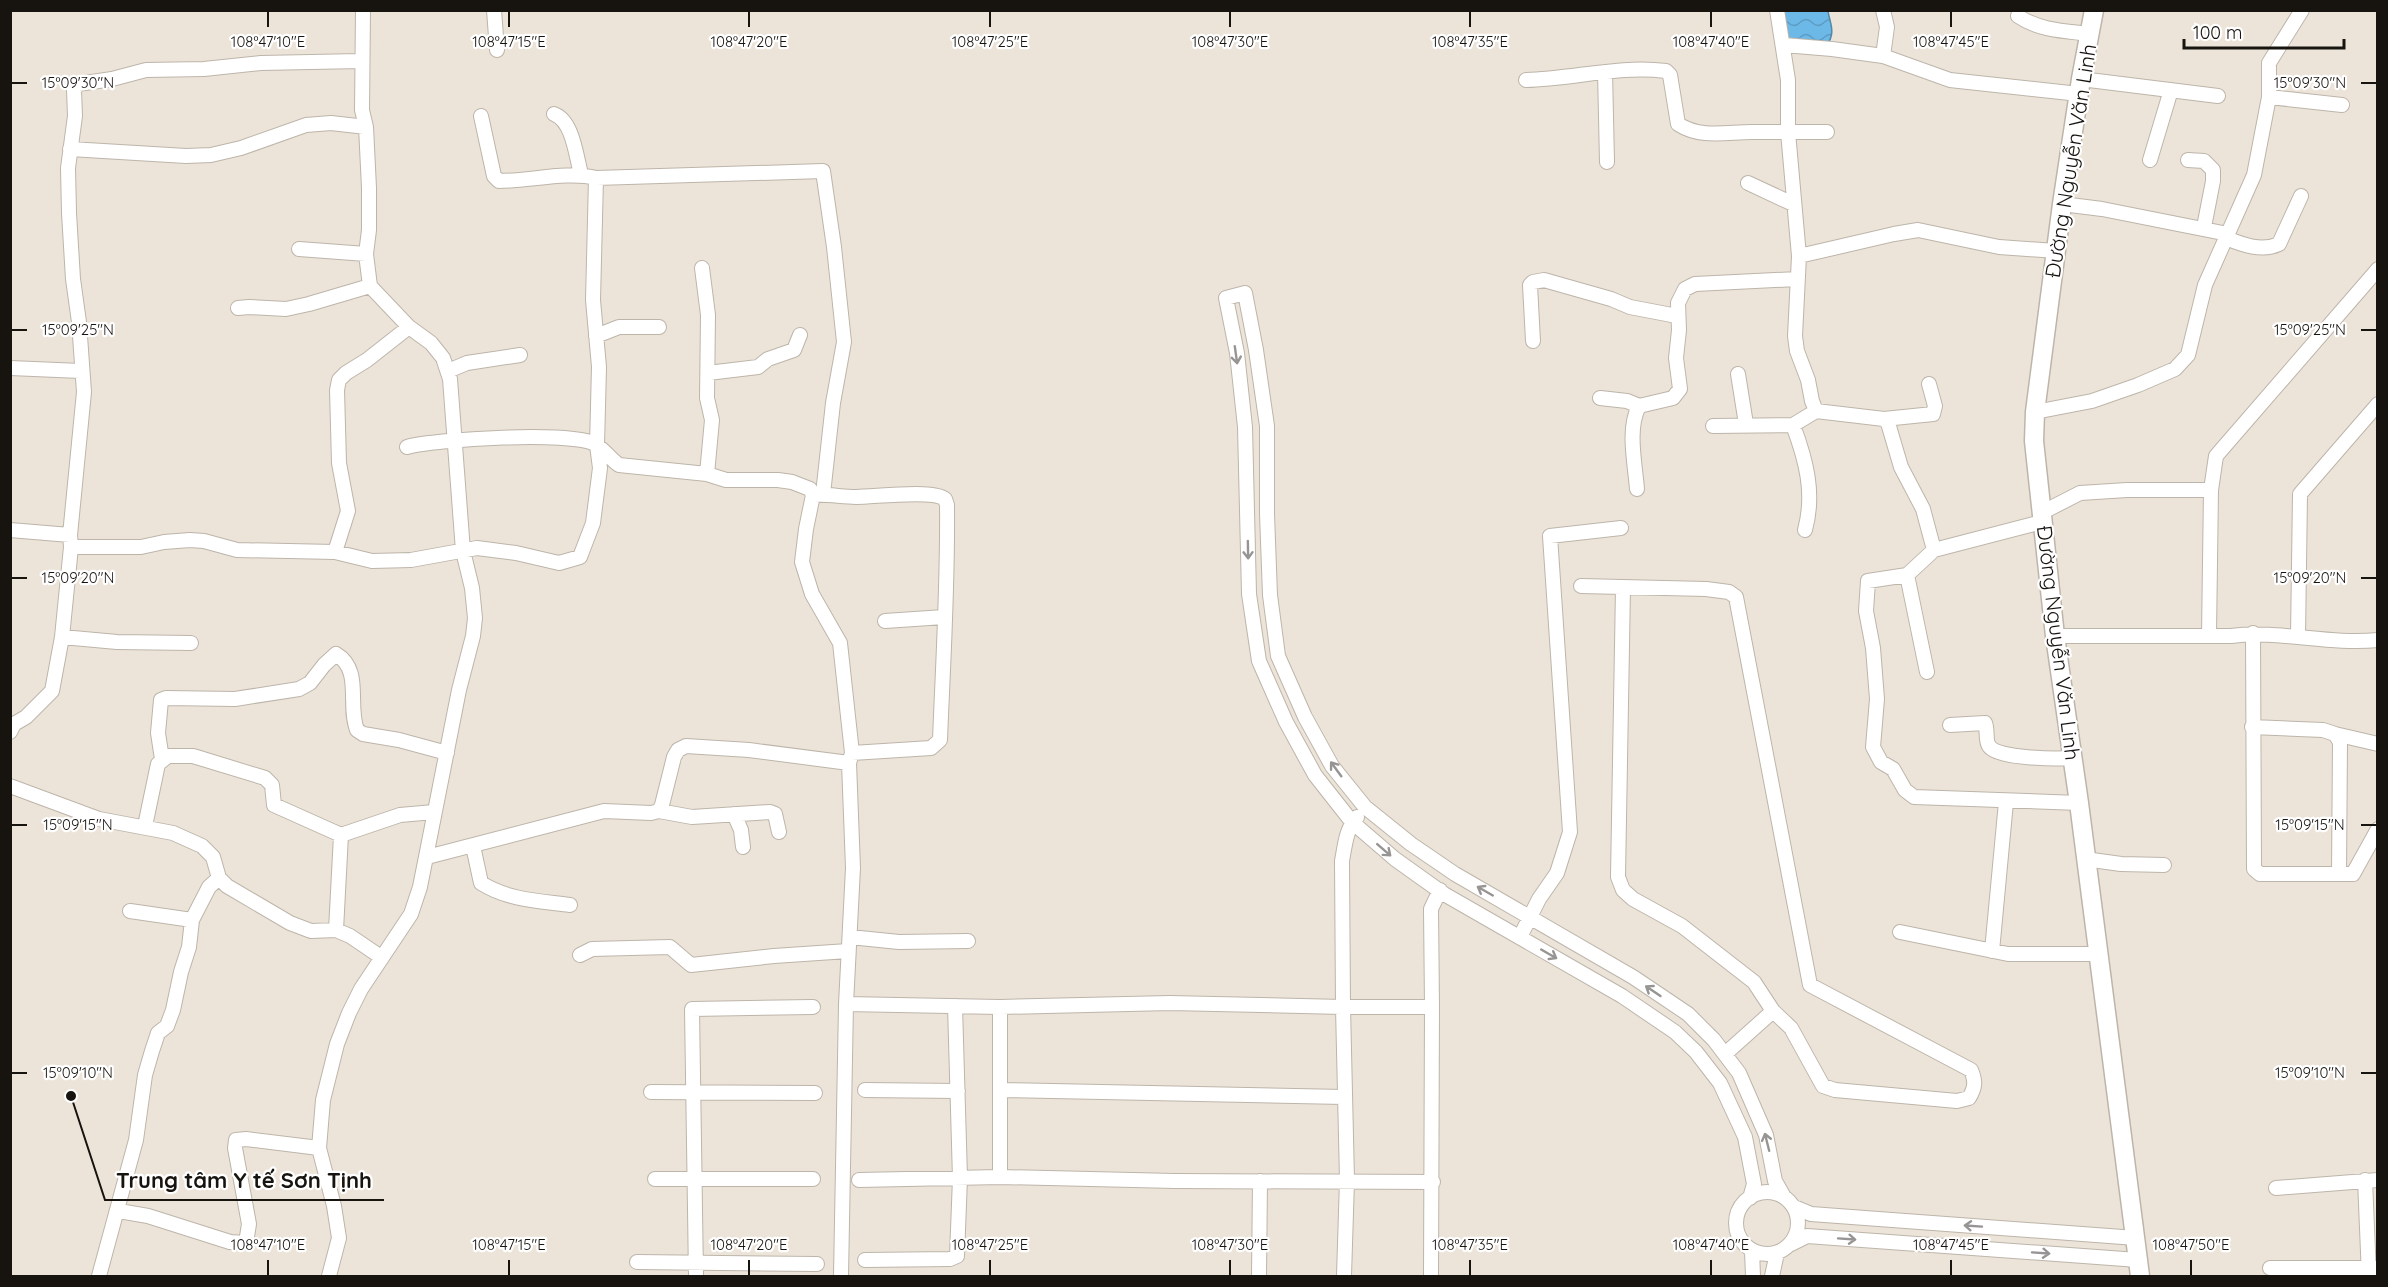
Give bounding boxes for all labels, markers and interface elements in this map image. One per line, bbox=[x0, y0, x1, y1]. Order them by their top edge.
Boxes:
scale bar bbox=[2184, 12, 2344, 50]
text: 100 m bbox=[2193, 21, 2242, 44]
text: 108°47'10"E bbox=[231, 32, 305, 51]
text: 108°47'15"E bbox=[472, 32, 546, 51]
text: 108°47'20"E bbox=[710, 32, 788, 51]
text: 108°47'25"E bbox=[952, 32, 1028, 51]
text: 108°47'30"E bbox=[1192, 32, 1268, 51]
text: 108°47'35"E bbox=[1432, 32, 1508, 51]
text: 108°47'40"E bbox=[1673, 32, 1749, 51]
text: 108°47'45"E bbox=[1913, 32, 1989, 51]
street label: Đường Nguyễn Văn Linh bbox=[2039, 42, 2101, 280]
text: 15°09'30"N bbox=[42, 73, 114, 92]
text: 15°09'30"N bbox=[2274, 73, 2346, 92]
text: 15°09'25"N bbox=[42, 320, 114, 339]
text: 15°09'25"N bbox=[2274, 320, 2346, 339]
one-way arrow bbox=[1231, 345, 1242, 365]
street label: Đường Nguyễn Văn Linh bbox=[2032, 524, 2086, 762]
one-way arrow bbox=[1242, 539, 1254, 559]
text: 15°09'20"N bbox=[42, 568, 114, 587]
text: 15°09'20"N bbox=[2274, 568, 2346, 587]
one-way arrow bbox=[1330, 762, 1342, 778]
text: 15°09'15"N bbox=[43, 815, 113, 834]
text: 15°09'15"N bbox=[2275, 815, 2345, 834]
one-way arrow bbox=[1376, 843, 1391, 857]
one-way arrow bbox=[1477, 885, 1494, 897]
one-way arrow bbox=[1540, 948, 1557, 960]
one-way arrow bbox=[1645, 985, 1662, 997]
text: 15°09'10"N bbox=[43, 1063, 113, 1082]
text: 15°09'10"N bbox=[2275, 1063, 2345, 1082]
one-way arrow bbox=[1761, 1133, 1772, 1152]
callout: Trung tâm Y tế Sơn Tịnh bbox=[105, 1160, 384, 1200]
text: Trung tâm Y tế Sơn Tịnh bbox=[116, 1166, 372, 1194]
one-way arrow bbox=[1963, 1220, 1983, 1231]
one-way arrow bbox=[1836, 1233, 1856, 1244]
text: 108°47'10"E bbox=[231, 1235, 305, 1254]
text: 108°47'15"E bbox=[472, 1235, 546, 1254]
text: 108°47'20"E bbox=[710, 1235, 788, 1254]
text: 108°47'25"E bbox=[952, 1235, 1028, 1254]
text: 108°47'30"E bbox=[1192, 1235, 1268, 1254]
text: 108°47'35"E bbox=[1432, 1235, 1508, 1254]
text: 108°47'40"E bbox=[1673, 1235, 1749, 1254]
text: 108°47'45"E bbox=[1913, 1235, 1989, 1254]
text: 108°47'50"E bbox=[2153, 1235, 2229, 1254]
one-way arrow bbox=[2031, 1248, 2051, 1259]

